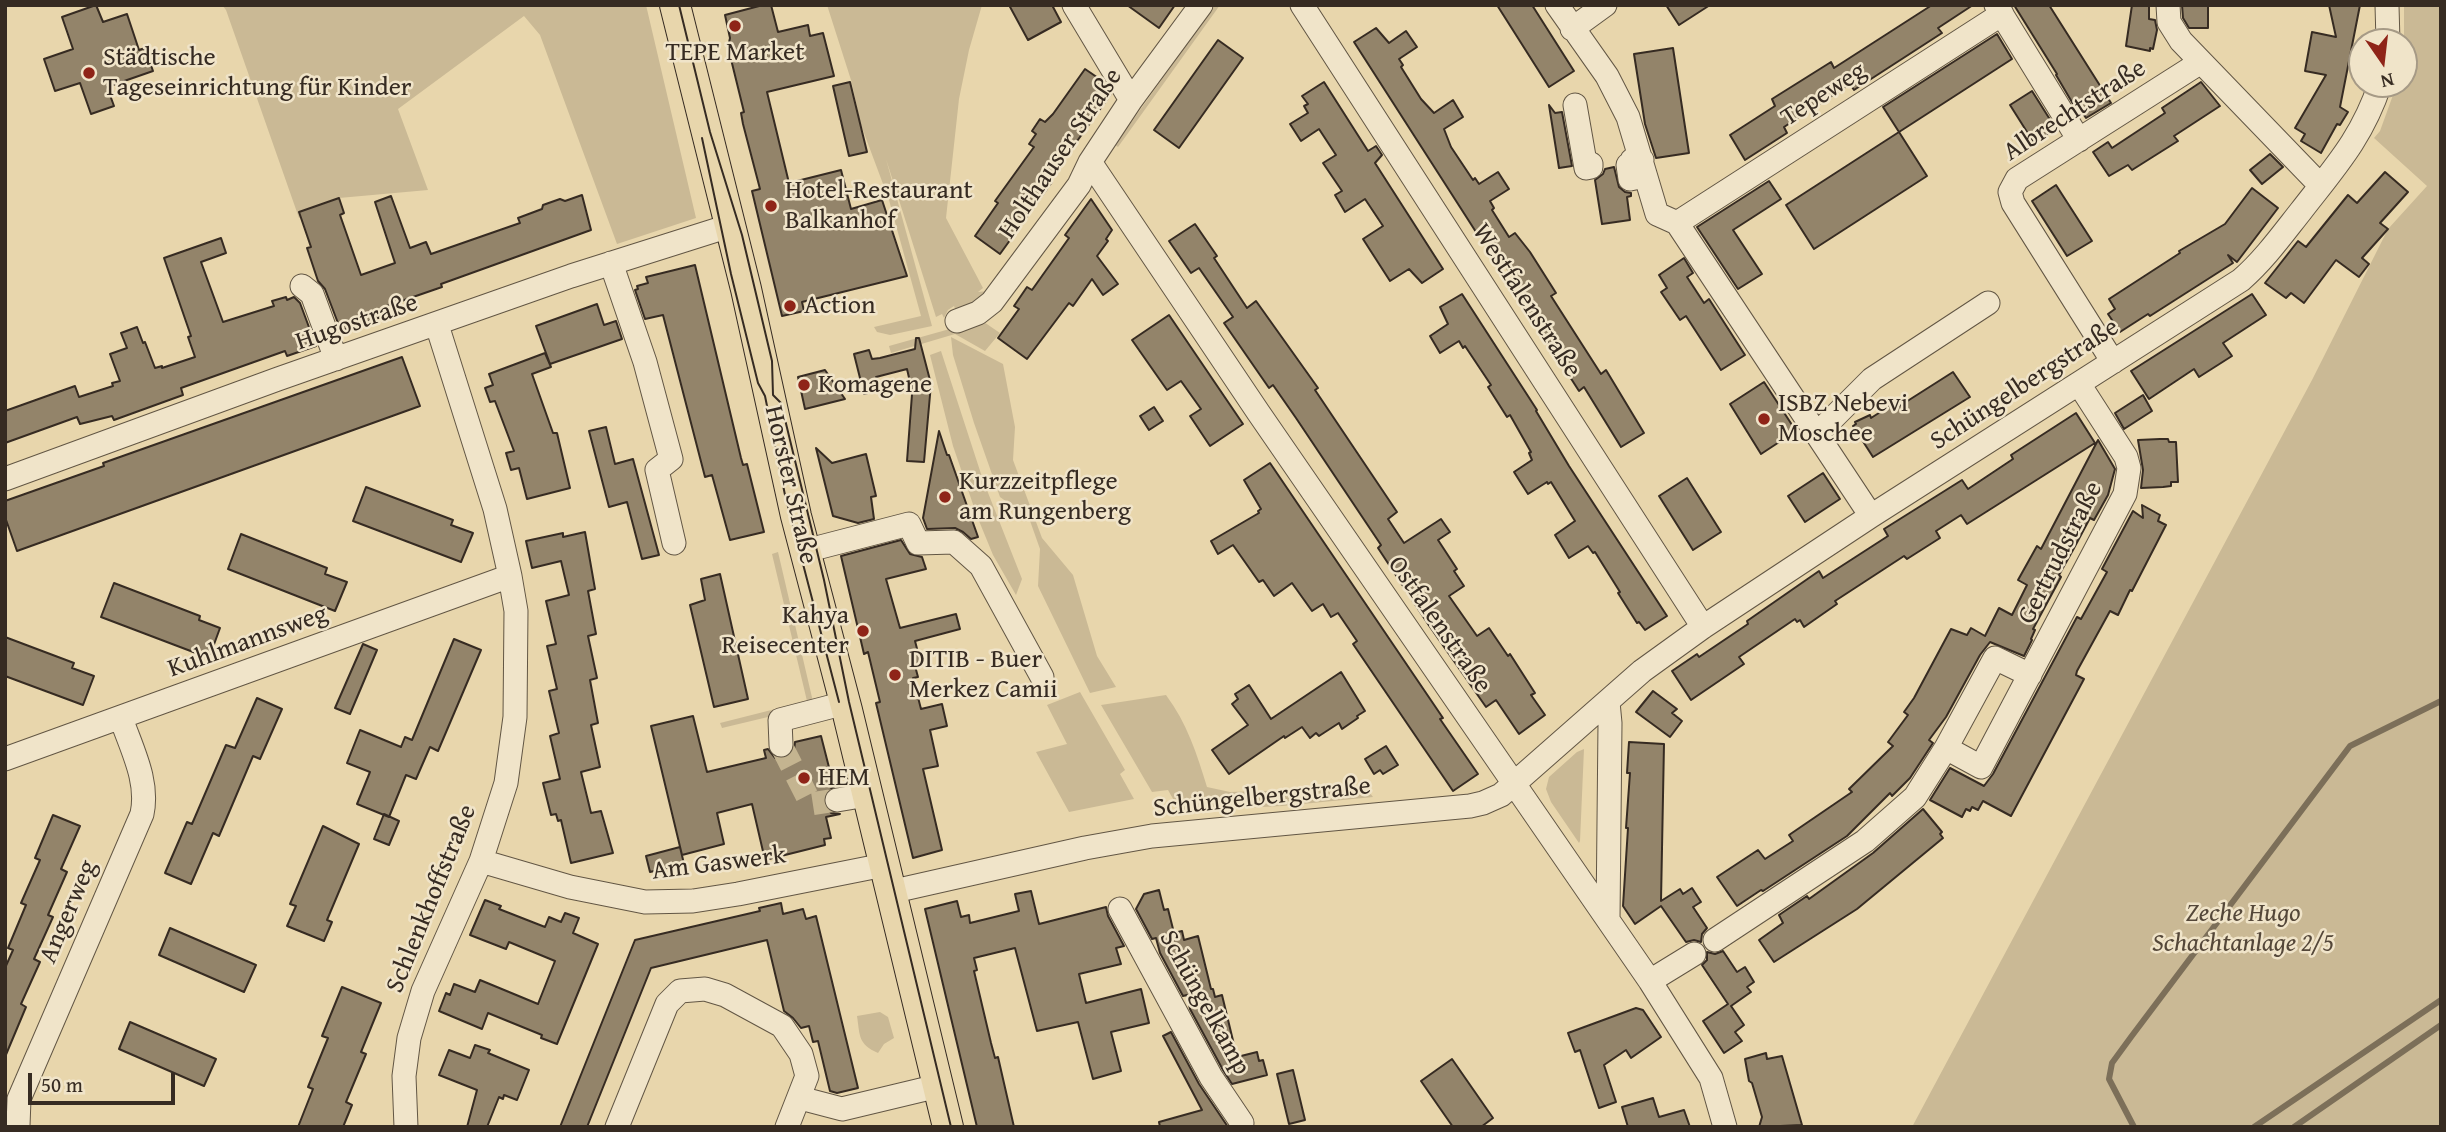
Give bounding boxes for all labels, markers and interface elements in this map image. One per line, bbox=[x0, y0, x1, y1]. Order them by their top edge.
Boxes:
marker: TEPE Market bbox=[727, 18, 743, 34]
north arrow bbox=[2348, 28, 2418, 98]
place label: TEPE Market bbox=[666, 37, 804, 69]
place label: Städtische Tageseinrichtung für Kinder bbox=[103, 42, 412, 104]
street label: Albrechtstraße bbox=[1998, 53, 2152, 169]
street label: Tepeweg bbox=[1776, 56, 1872, 134]
street label: Holthauser Straße bbox=[992, 63, 1130, 245]
marker: Städtische Tageseinrichtung für Kinder bbox=[81, 65, 97, 81]
text: N bbox=[2378, 66, 2397, 97]
place label: Hotel-Restaurant Balkanhof bbox=[785, 175, 973, 236]
marker: Hotel-Restaurant Balkanhof bbox=[763, 198, 779, 214]
street label: Westfalenstraße bbox=[1465, 218, 1587, 384]
street label: Hugostraße bbox=[292, 288, 422, 358]
place label: Action bbox=[804, 290, 876, 322]
marker: Action bbox=[782, 298, 798, 314]
street label: Schüngelbergstraße bbox=[1925, 312, 2125, 458]
place label: Komagene bbox=[818, 369, 932, 401]
marker: Komagene bbox=[796, 377, 812, 393]
place label: ISBZ Nebevi Moschee bbox=[1778, 388, 1908, 450]
street label: Horster Straße bbox=[757, 403, 823, 567]
marker: ISBZ Nebevi Moschee bbox=[1756, 411, 1772, 427]
place label: Kurzzeitpflege am Rungenberg bbox=[959, 466, 1131, 528]
street label: Gertrudstraße bbox=[2012, 477, 2110, 629]
marker: Kurzzeitpflege am Rungenberg bbox=[937, 489, 953, 505]
street label: Ostfalenstraße bbox=[1380, 551, 1498, 699]
street label: Kuhlmannsweg bbox=[164, 599, 332, 685]
place label: Kahya Reisecenter bbox=[722, 600, 849, 662]
marker: Kahya Reisecenter bbox=[855, 623, 871, 639]
place label: DITIB - Buer Merkez Camii bbox=[909, 644, 1057, 706]
marker: DITIB - Buer Merkez Camii bbox=[887, 667, 903, 683]
place label: HEM bbox=[818, 762, 870, 794]
marker: HEM bbox=[796, 770, 812, 786]
street label: Schüngelbergstraße bbox=[1152, 771, 1372, 825]
street label: Schlenkhoffstraße bbox=[380, 800, 484, 998]
street label: Am Gaswerk bbox=[650, 840, 788, 888]
street label: Angerweg bbox=[33, 856, 105, 968]
park label: Zeche Hugo Schachtanlage 2/5 bbox=[2152, 898, 2334, 960]
street label: Schüngelkamp bbox=[1152, 925, 1256, 1081]
scale bar bbox=[32, 1058, 178, 1102]
text: 50 m bbox=[41, 1069, 83, 1100]

